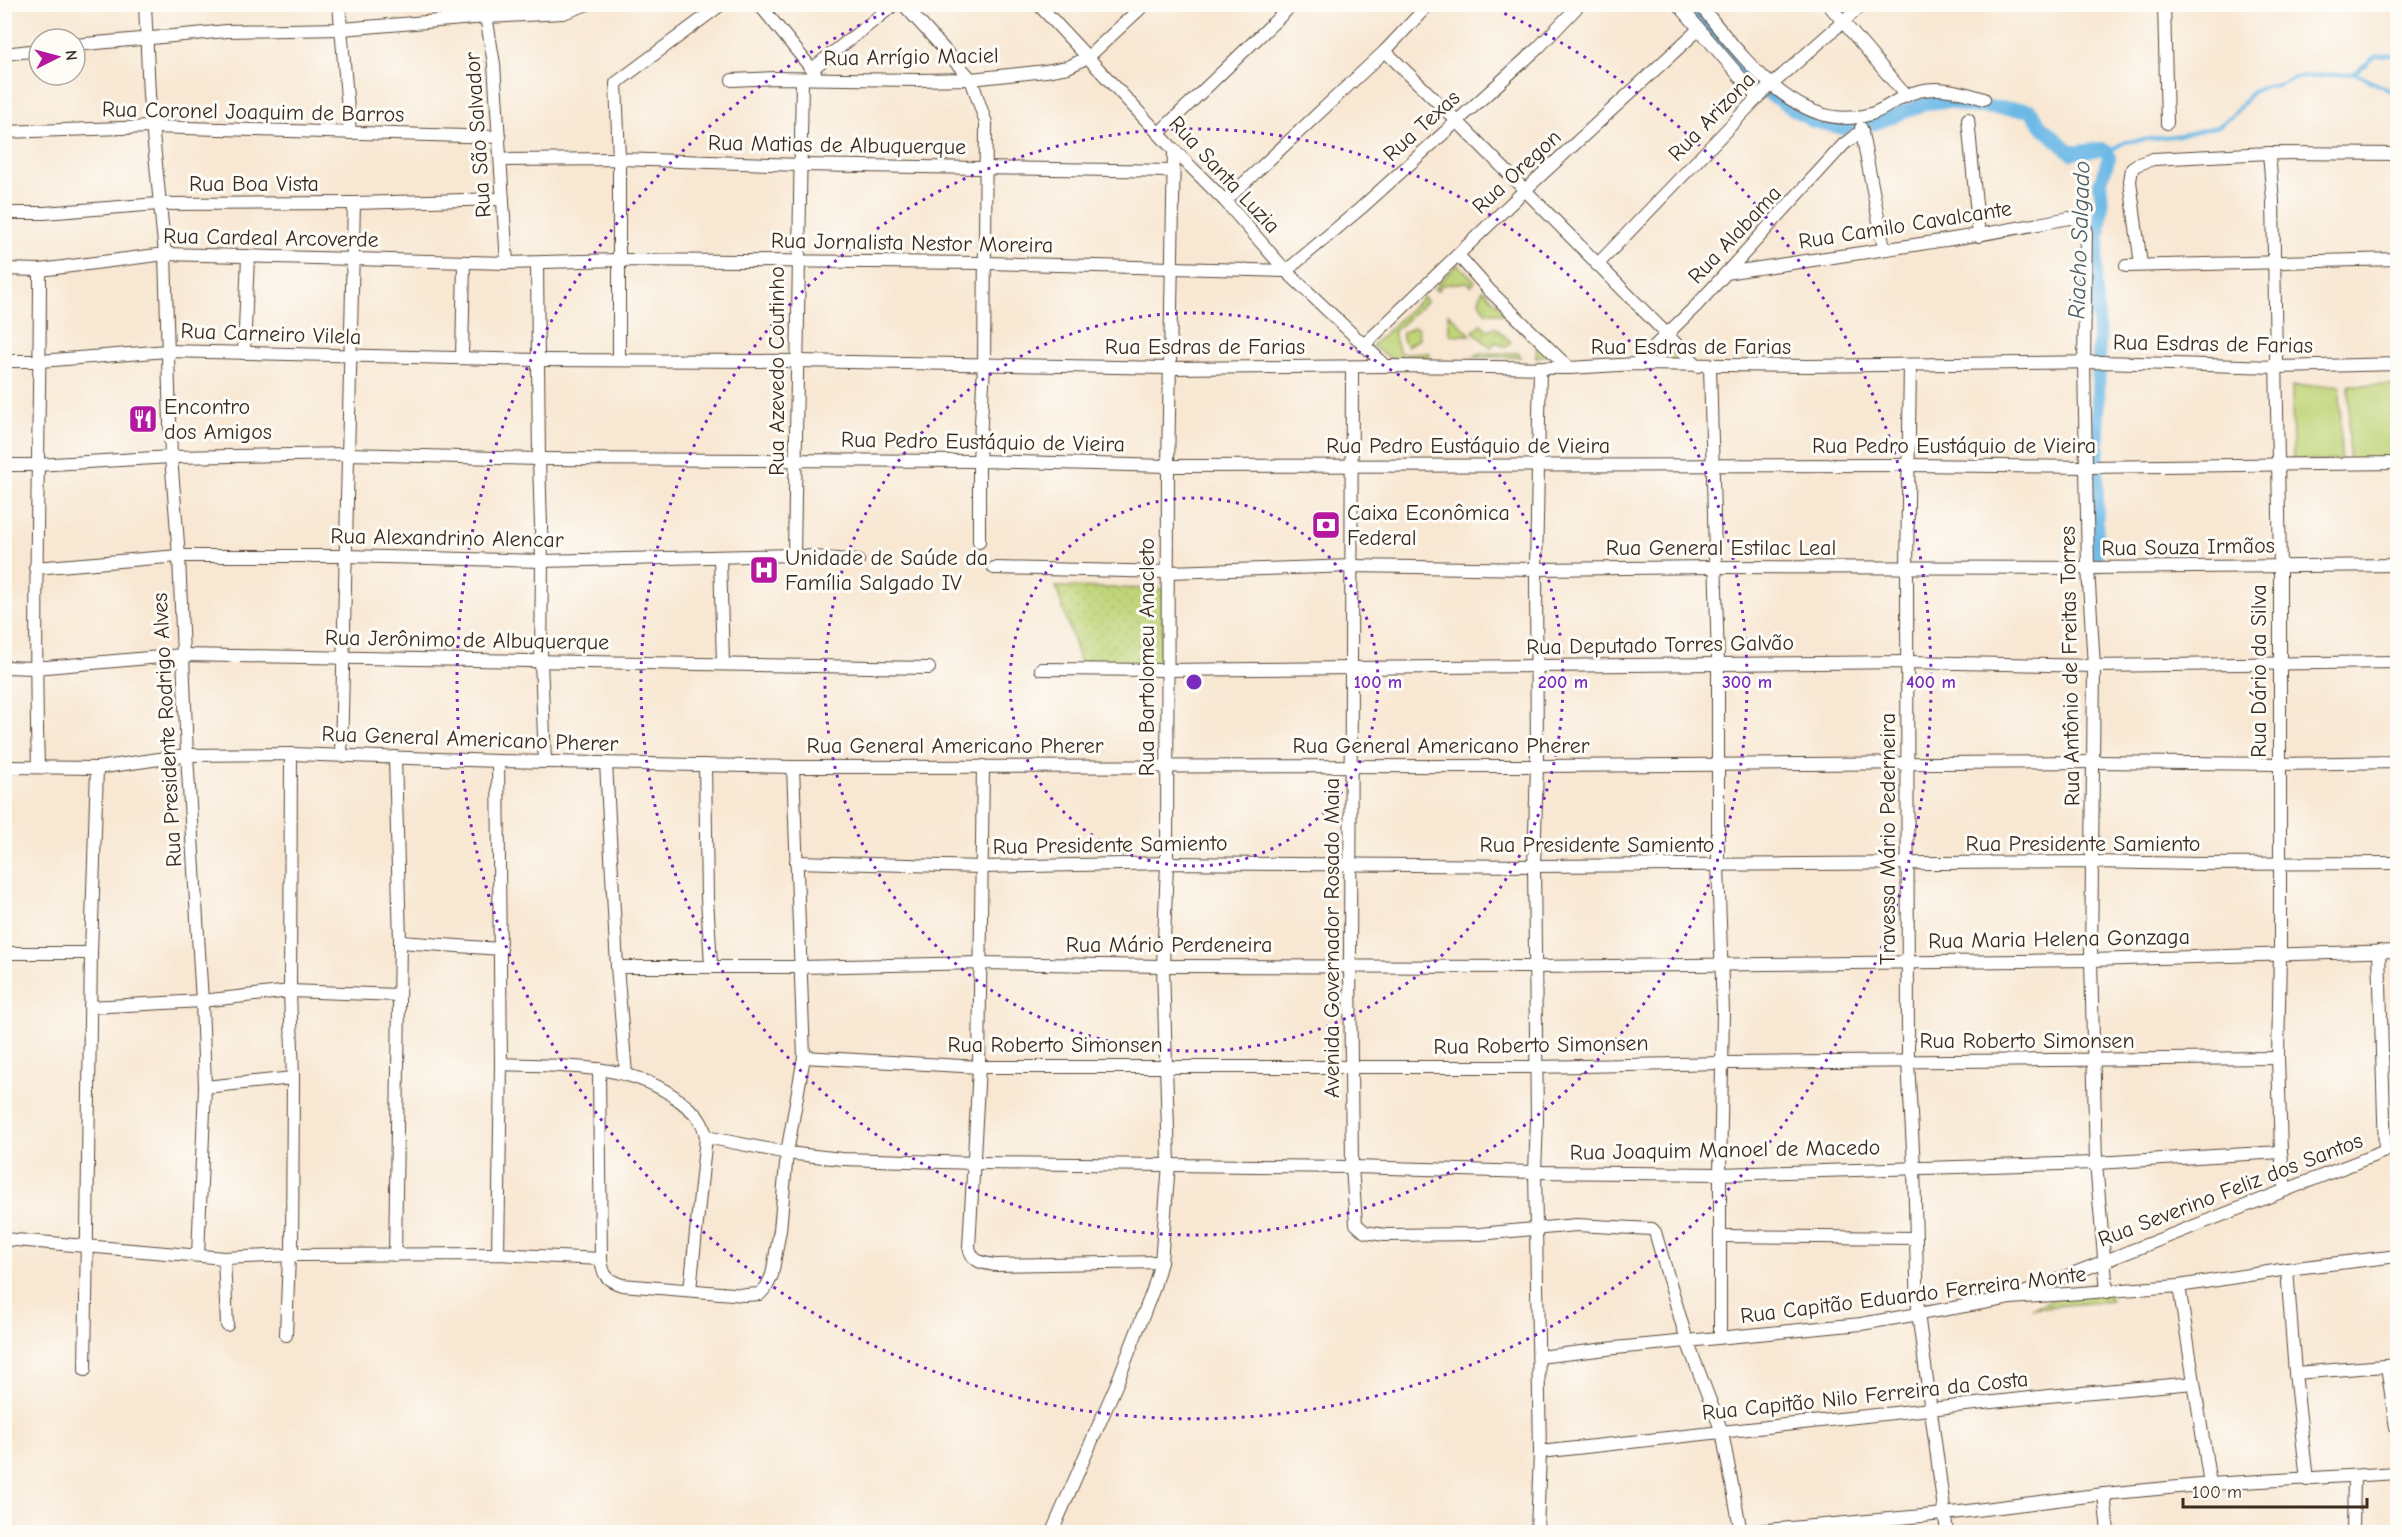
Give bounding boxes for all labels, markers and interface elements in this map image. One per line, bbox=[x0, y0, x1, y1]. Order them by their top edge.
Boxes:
north arrow bbox=[27, 27, 87, 87]
street label: Rua Arrígio Maciel bbox=[823, 42, 999, 72]
text: N bbox=[61, 49, 80, 62]
street label: Rua São Salvador bbox=[459, 51, 497, 219]
street label: Rua Arizona bbox=[1663, 67, 1761, 167]
street label: Rua Texas bbox=[1378, 85, 1465, 167]
street label: Rua Coronel Joaquim de Barros bbox=[102, 96, 404, 128]
street label: Rua Santa Luzia bbox=[1163, 111, 1285, 239]
street label: Rua Oregon bbox=[1467, 124, 1567, 219]
street label: Rua Matias de Albuquerque bbox=[708, 130, 966, 160]
water label: Riacho Salgado bbox=[2062, 160, 2096, 320]
street label: Rua Boa Vista bbox=[189, 171, 319, 197]
street label: Rua Alabama bbox=[1683, 180, 1787, 289]
street label: Rua Camilo Cavalcante bbox=[1797, 195, 2014, 255]
street label: Rua Cardeal Arcoverde bbox=[163, 223, 379, 253]
street label: Rua Jornalista Nestor Moreira bbox=[771, 228, 1053, 258]
street label: Rua Azevedo Coutinho bbox=[764, 266, 790, 476]
street label: Rua Carneiro Vilela bbox=[180, 318, 362, 350]
street label: Rua Esdras de Farias bbox=[2113, 329, 2313, 359]
street label: Rua Esdras de Farias bbox=[1105, 334, 1305, 360]
street label: Rua Esdras de Farias bbox=[1591, 334, 1791, 360]
place label: Encontro dos Amigos bbox=[164, 394, 272, 445]
restaurant icon: Encontro dos Amigos bbox=[127, 403, 159, 435]
street label: Rua Pedro Eustáquio de Vieira bbox=[841, 427, 1125, 457]
street label: Rua Pedro Eustáquio de Vieira bbox=[1326, 433, 1610, 459]
street label: Rua Pedro Eustáquio de Vieira bbox=[1812, 433, 2096, 459]
place label: Caixa Econômica Federal bbox=[1347, 500, 1510, 551]
bank icon: Caixa Econômica Federal bbox=[1310, 509, 1342, 541]
street label: Rua Alexandrino Alencar bbox=[330, 523, 564, 553]
street label: Rua Antônio de Freitas Torres bbox=[2055, 526, 2085, 806]
street label: Rua Souza Irmãos bbox=[2101, 532, 2275, 562]
street label: Rua General Estilac Leal bbox=[1606, 535, 1836, 561]
street label: Rua Bartolomeu Anacleto bbox=[1134, 538, 1160, 776]
place label: Unidade de Saúde da Família Salgado IV bbox=[785, 545, 988, 596]
hospital icon: Unidade de Saúde da Família Salgado IV bbox=[748, 554, 780, 586]
street label: Rua Dário da Silva bbox=[2246, 584, 2272, 758]
street label: Rua Presidente Rodrigo Alves bbox=[147, 592, 187, 868]
street label: Rua Jerônimo de Albuquerque bbox=[325, 625, 609, 655]
street label: Rua Deputado Torres Galvão bbox=[1526, 630, 1794, 660]
centre of rings bbox=[1184, 672, 1204, 692]
text: 100 m bbox=[1354, 672, 1402, 693]
text: 200 m bbox=[1538, 672, 1588, 693]
text: 300 m bbox=[1722, 672, 1772, 693]
text: 400 m bbox=[1906, 672, 1956, 693]
street label: Travessa Mário Pederneira bbox=[1875, 713, 1901, 965]
street label: Rua General Americano Pherer bbox=[321, 721, 619, 757]
street label: Rua General Americano Pherer bbox=[807, 733, 1104, 759]
street label: Rua General Americano Pherer bbox=[1293, 733, 1590, 759]
street label: Avenida Governador Rosado Maia bbox=[1319, 778, 1345, 1098]
street label: Rua Presidente Samiento bbox=[992, 830, 1228, 860]
street label: Rua Presidente Samiento bbox=[1966, 831, 2200, 857]
street label: Rua Presidente Samiento bbox=[1480, 832, 1714, 858]
street label: Rua Maria Helena Gonzaga bbox=[1928, 924, 2190, 954]
street label: Rua Mário Perdeneira bbox=[1066, 932, 1272, 958]
street label: Rua Roberto Simonsen bbox=[1919, 1028, 2135, 1054]
street label: Rua Roberto Simonsen bbox=[1433, 1030, 1649, 1060]
street label: Rua Roberto Simonsen bbox=[947, 1032, 1163, 1058]
street label: Rua Severino Feliz dos Santos bbox=[2094, 1127, 2366, 1253]
street label: Rua Joaquim Manoel de Macedo bbox=[1569, 1134, 1881, 1166]
street label: Rua Capitão Eduardo Ferreira Monte bbox=[1739, 1261, 2088, 1329]
street label: Rua Capitão Nilo Ferreira da Costa bbox=[1701, 1366, 2030, 1426]
scale bar bbox=[2183, 1471, 2368, 1509]
text: 100 m bbox=[2192, 1482, 2242, 1503]

